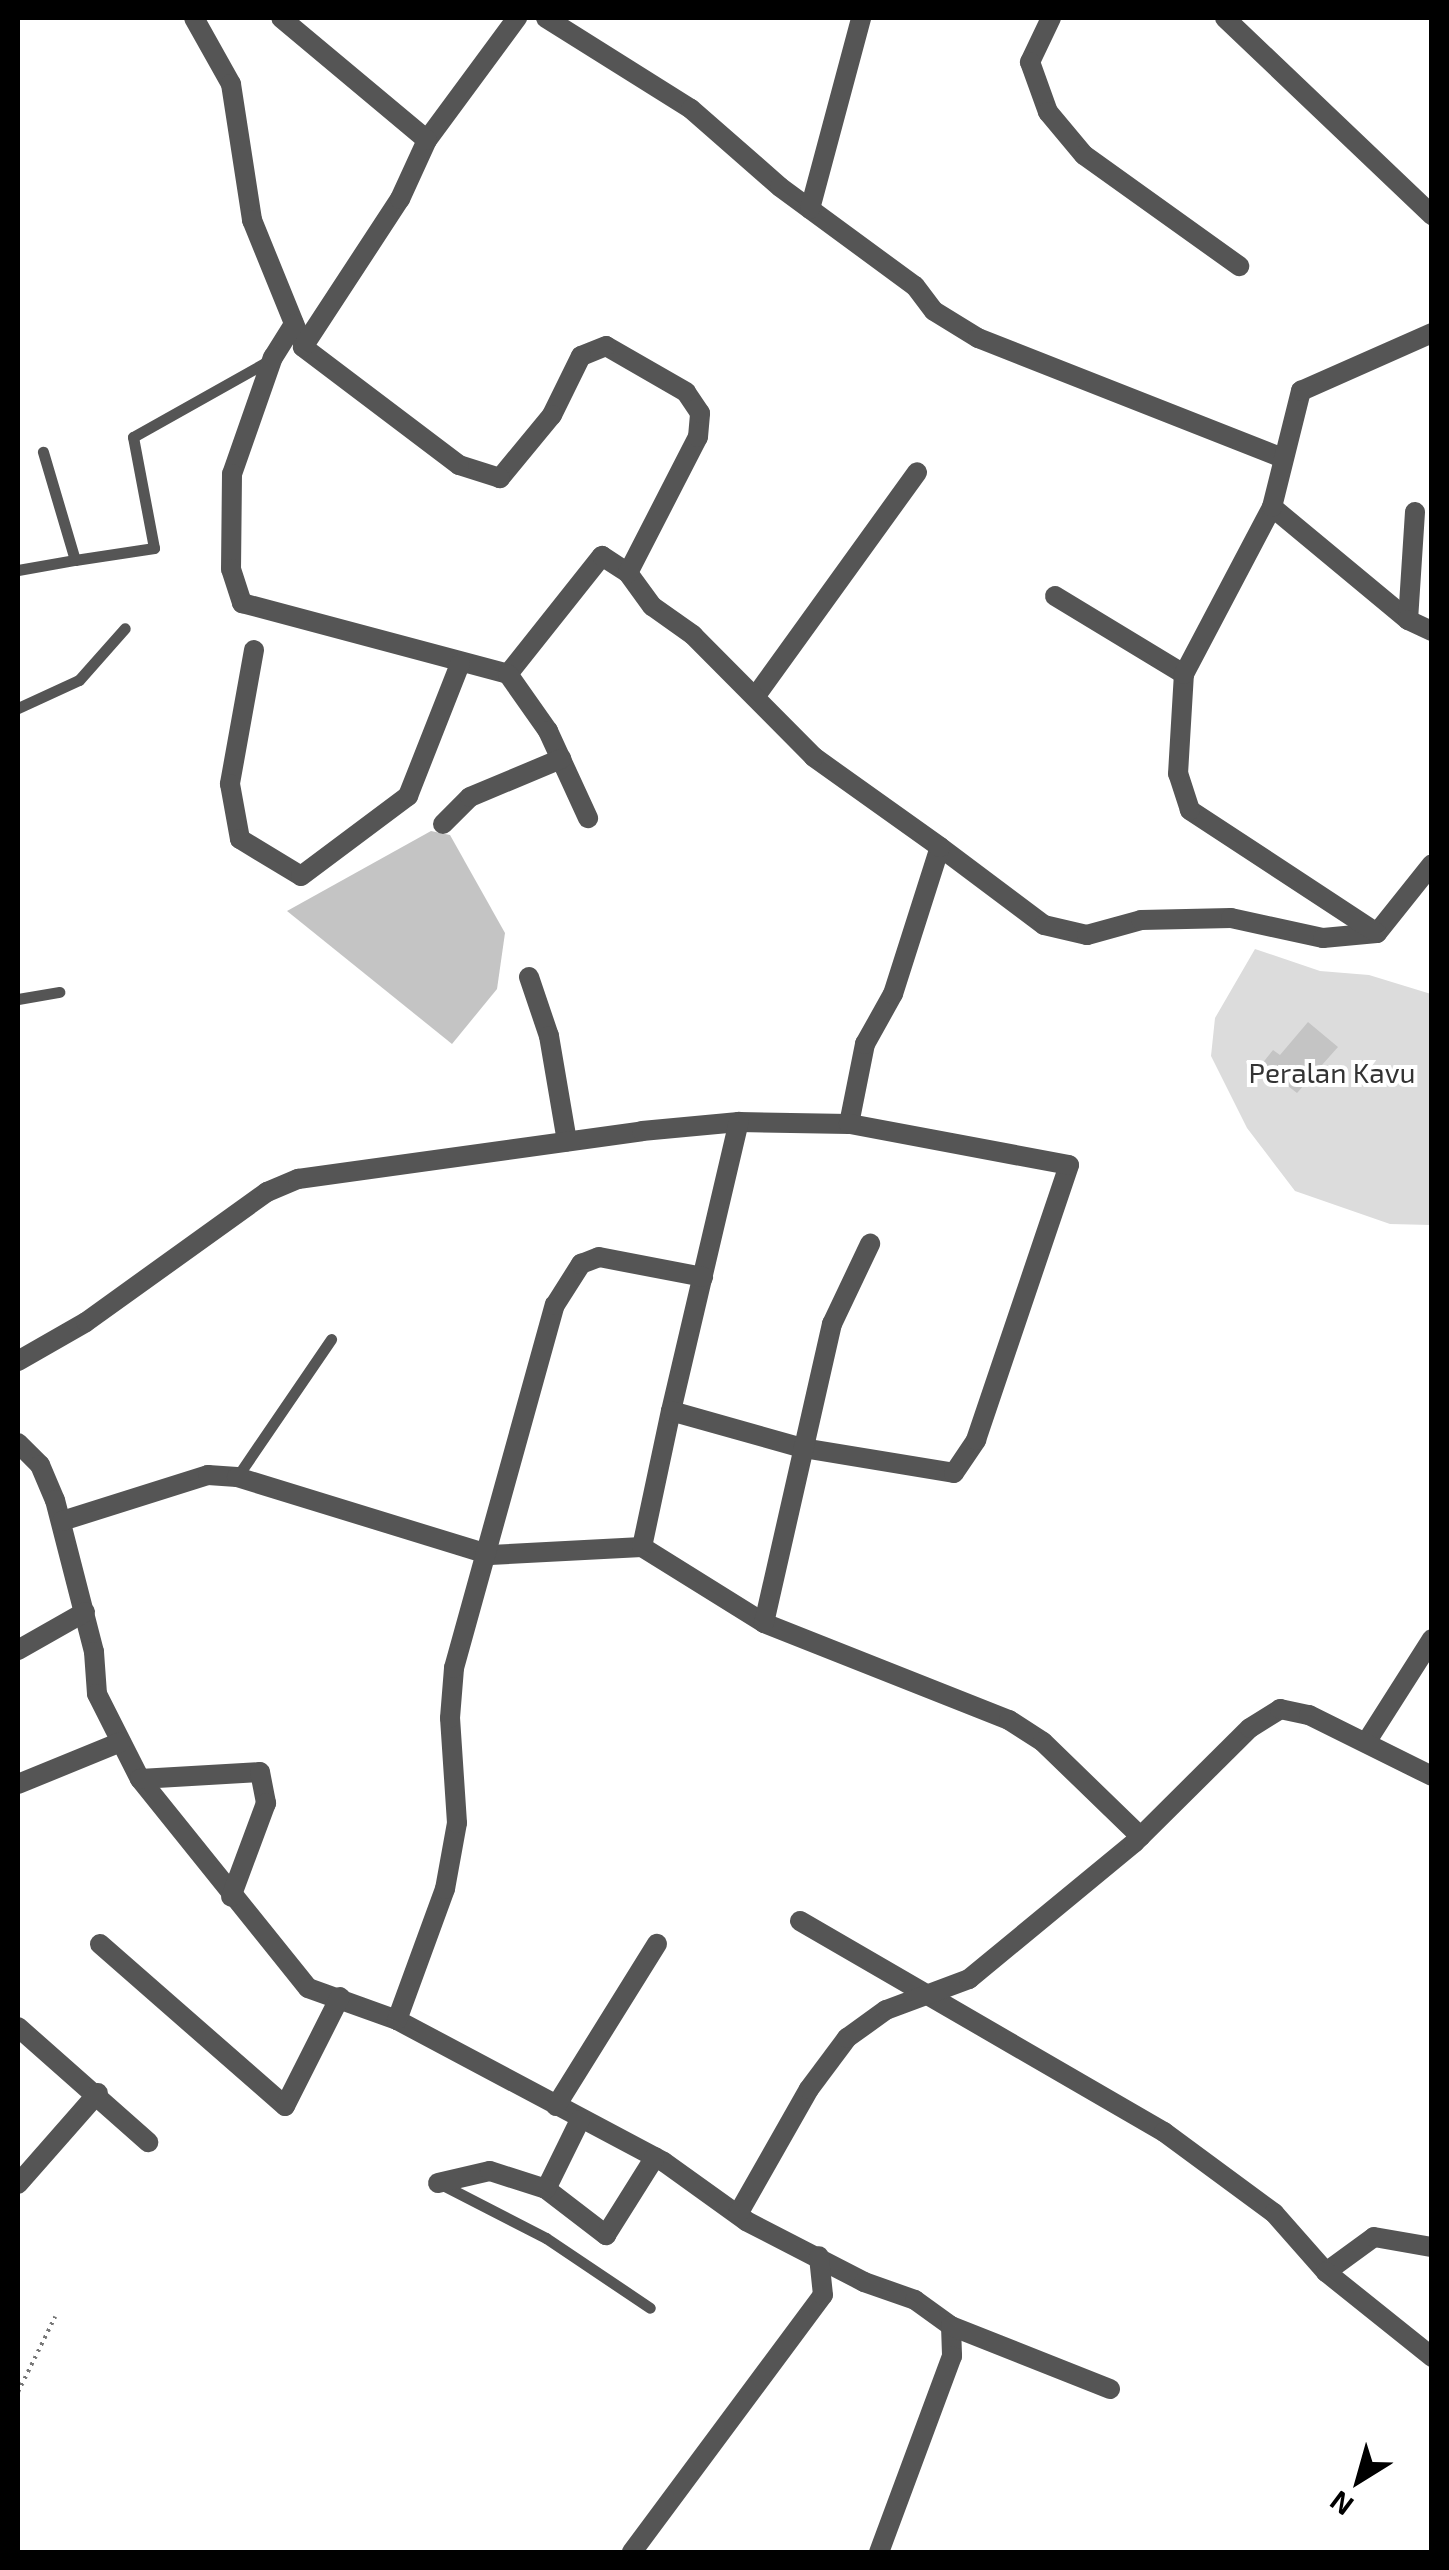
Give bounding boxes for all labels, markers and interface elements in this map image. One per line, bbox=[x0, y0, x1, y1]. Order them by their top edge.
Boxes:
park label: Peralan Kavu bbox=[1249, 1055, 1415, 1089]
north arrow bbox=[1309, 2430, 1409, 2530]
text: N bbox=[1323, 2484, 1359, 2524]

